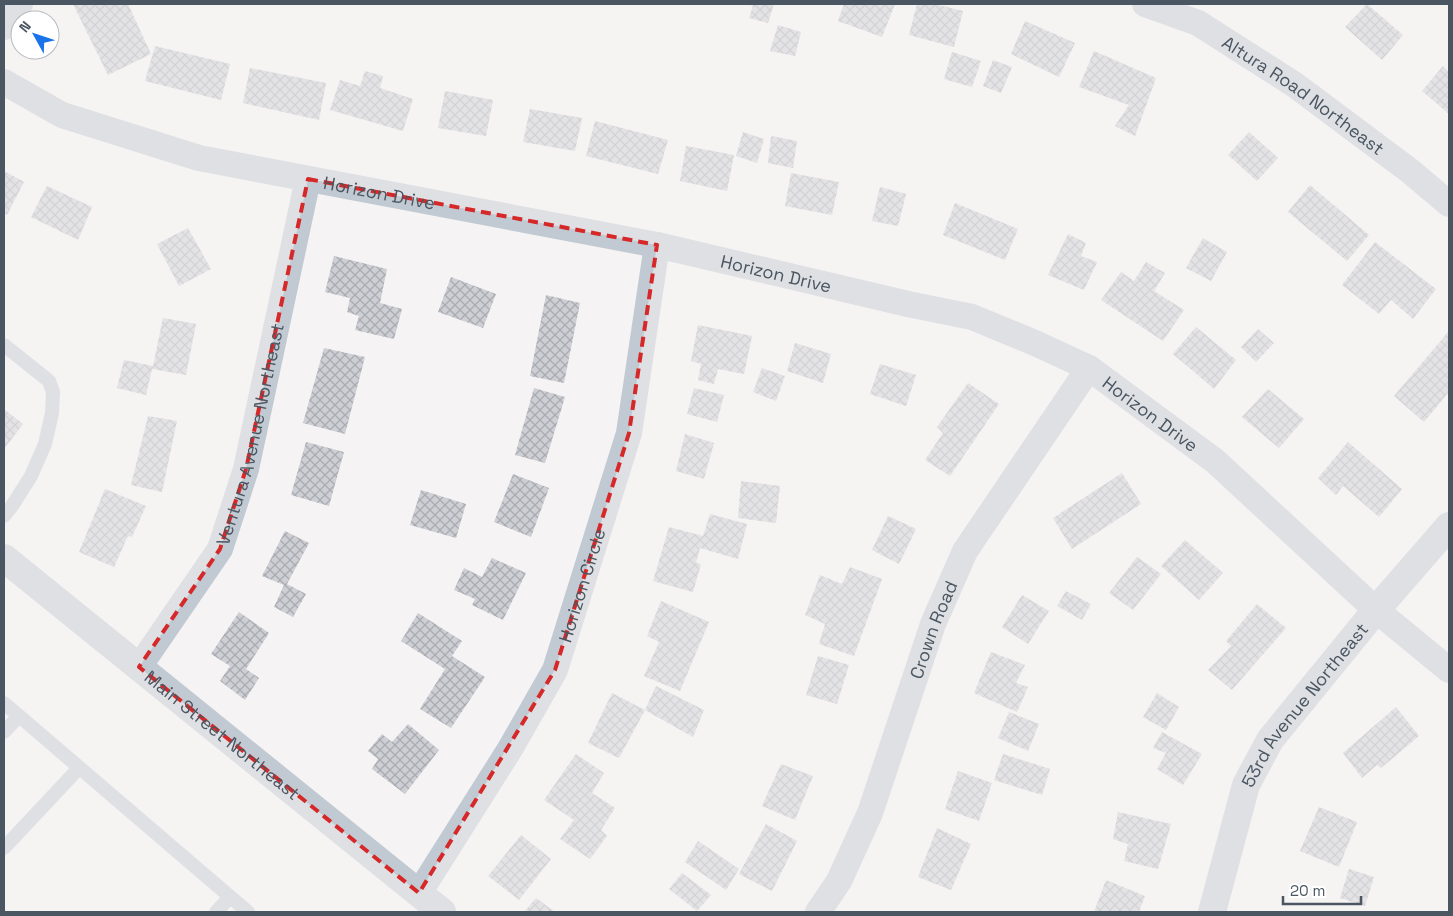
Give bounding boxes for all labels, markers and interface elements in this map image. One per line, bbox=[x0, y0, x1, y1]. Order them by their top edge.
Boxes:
north arrow bbox=[10, 10, 60, 60]
text: N bbox=[15, 17, 35, 36]
street label: Altura Road Northeast bbox=[1218, 30, 1389, 160]
street label: Horizon Drive bbox=[322, 170, 437, 214]
street label: Horizon Drive bbox=[719, 249, 834, 297]
street label: Ventura Avenue Northeast bbox=[211, 321, 288, 548]
street label: Horizon Drive bbox=[1098, 371, 1203, 456]
street label: Horizon Circle bbox=[553, 525, 610, 645]
street label: Crown Road bbox=[904, 577, 962, 682]
street label: 53rd Avenue Northeast bbox=[1236, 618, 1373, 791]
street label: Main Street Northeast bbox=[140, 665, 305, 804]
scale bar bbox=[1283, 874, 1360, 906]
text: 20 m bbox=[1290, 881, 1325, 900]

